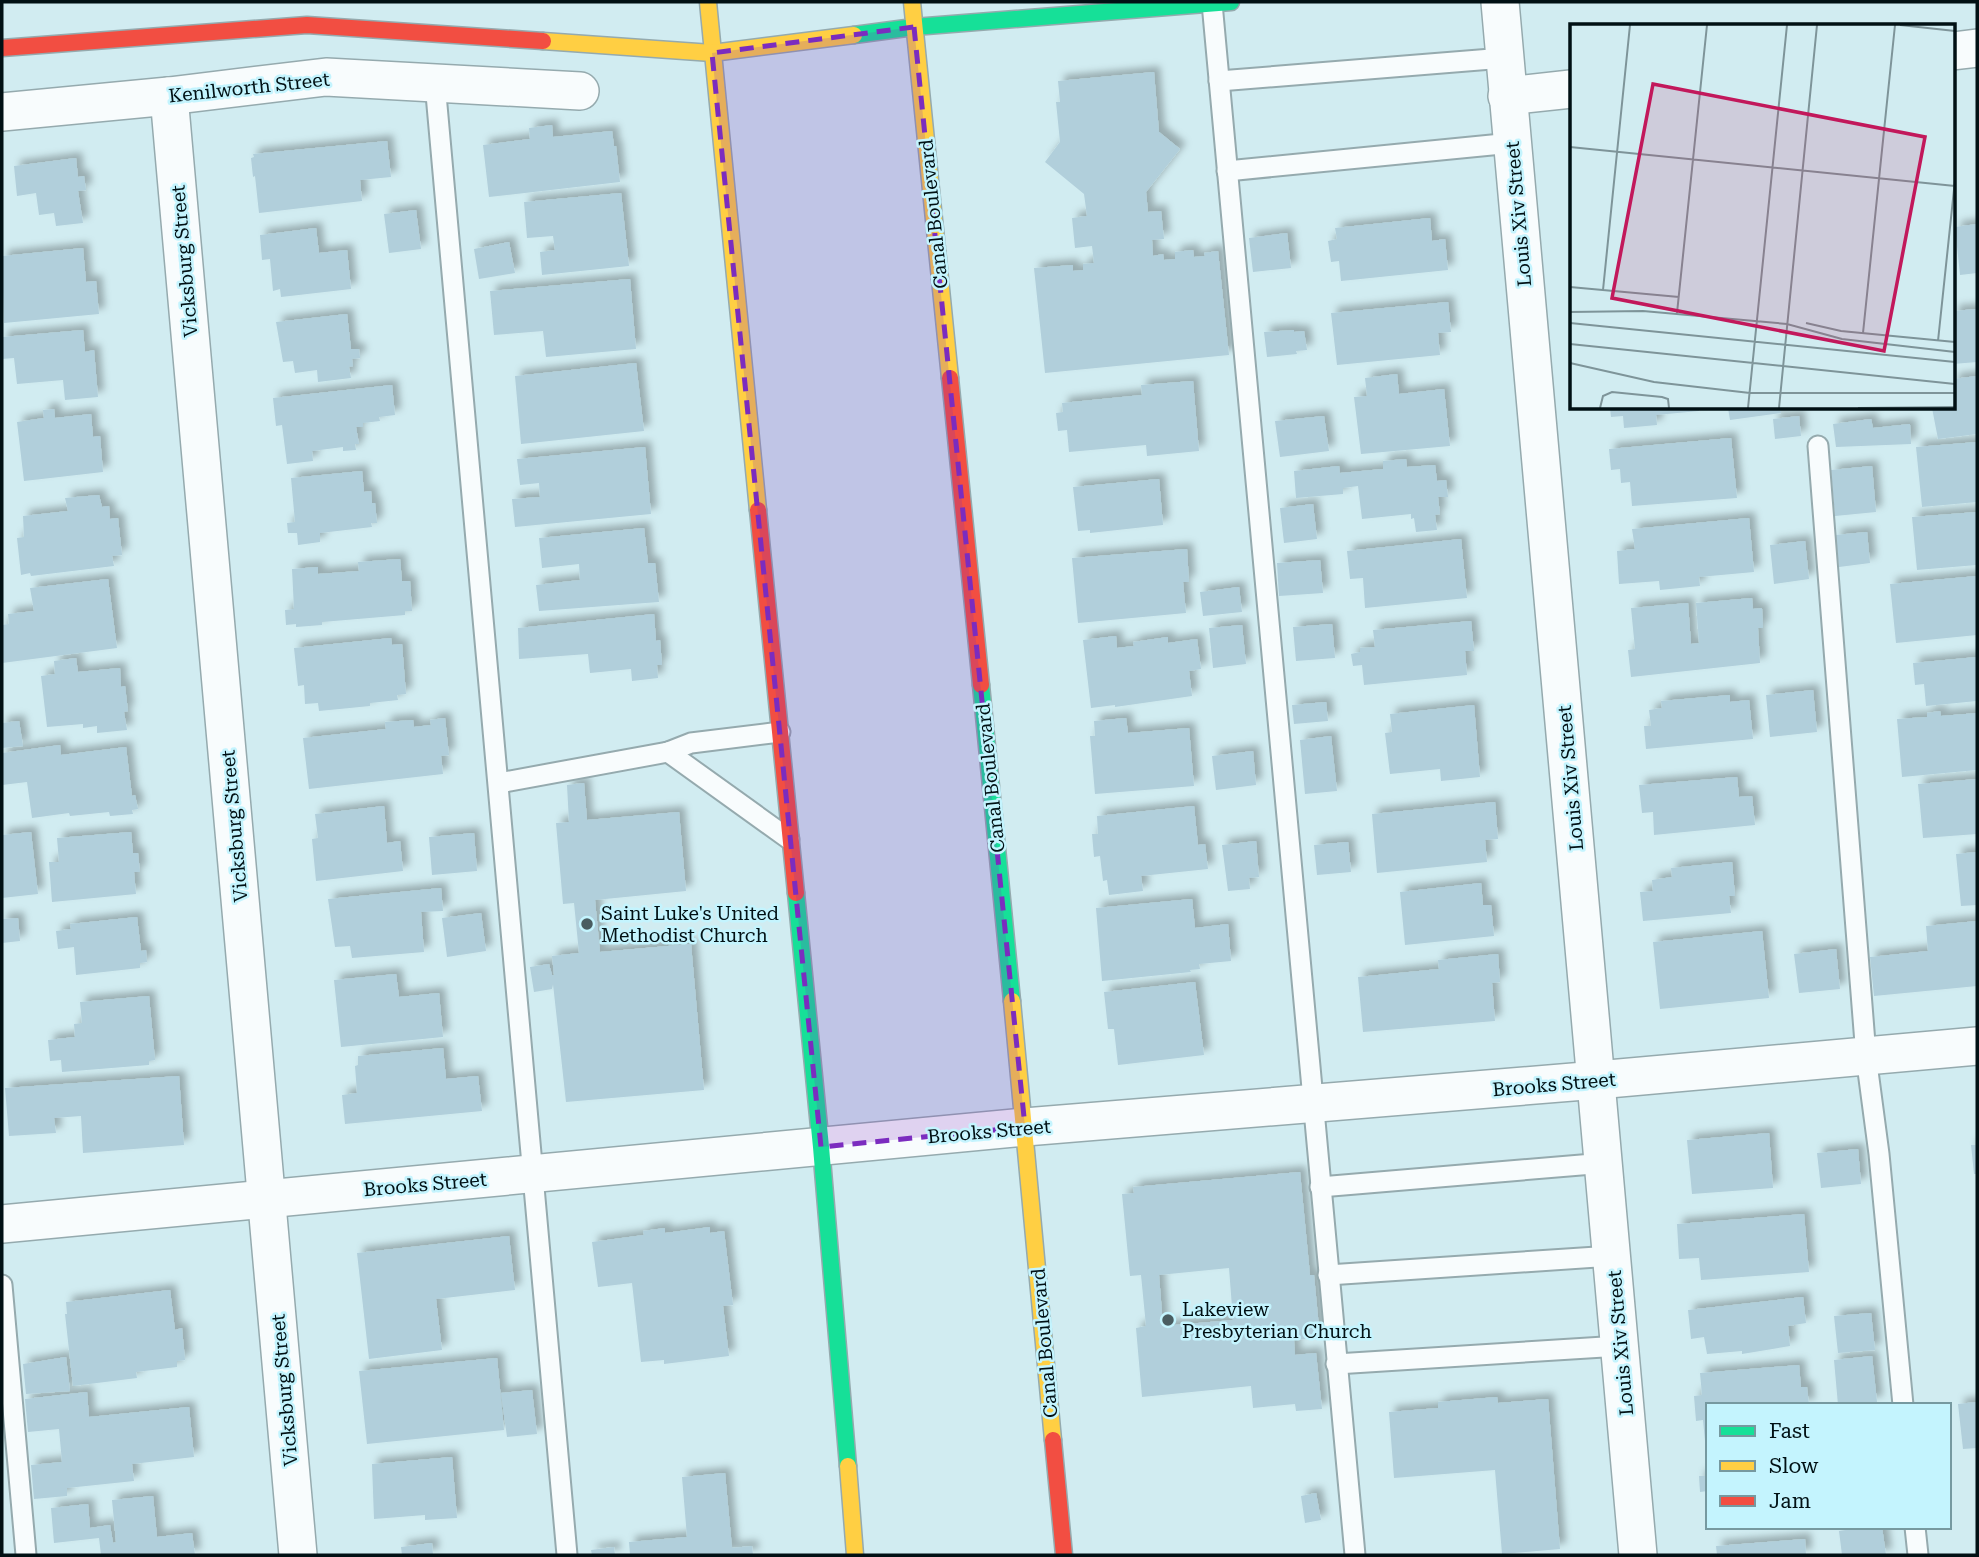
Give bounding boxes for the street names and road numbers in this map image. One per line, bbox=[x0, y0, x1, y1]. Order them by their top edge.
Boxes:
street label: Kenilworth Street bbox=[167, 68, 331, 107]
street label: Canal Boulevard bbox=[914, 138, 953, 290]
street label: Louis Xiv Street bbox=[1501, 140, 1536, 288]
street label: Vicksburg Street bbox=[166, 184, 203, 338]
street label: Canal Boulevard bbox=[971, 702, 1010, 854]
street label: Louis Xiv Street bbox=[1553, 704, 1588, 852]
street label: Vicksburg Street bbox=[216, 749, 253, 903]
street label: Brooks Street bbox=[1491, 1068, 1617, 1101]
street label: Brooks Street bbox=[926, 1115, 1052, 1148]
street label: Brooks Street bbox=[362, 1168, 488, 1201]
street label: Canal Boulevard bbox=[1026, 1267, 1063, 1419]
street label: Louis Xiv Street bbox=[1603, 1269, 1638, 1417]
street label: Vicksburg Street bbox=[266, 1313, 303, 1467]

